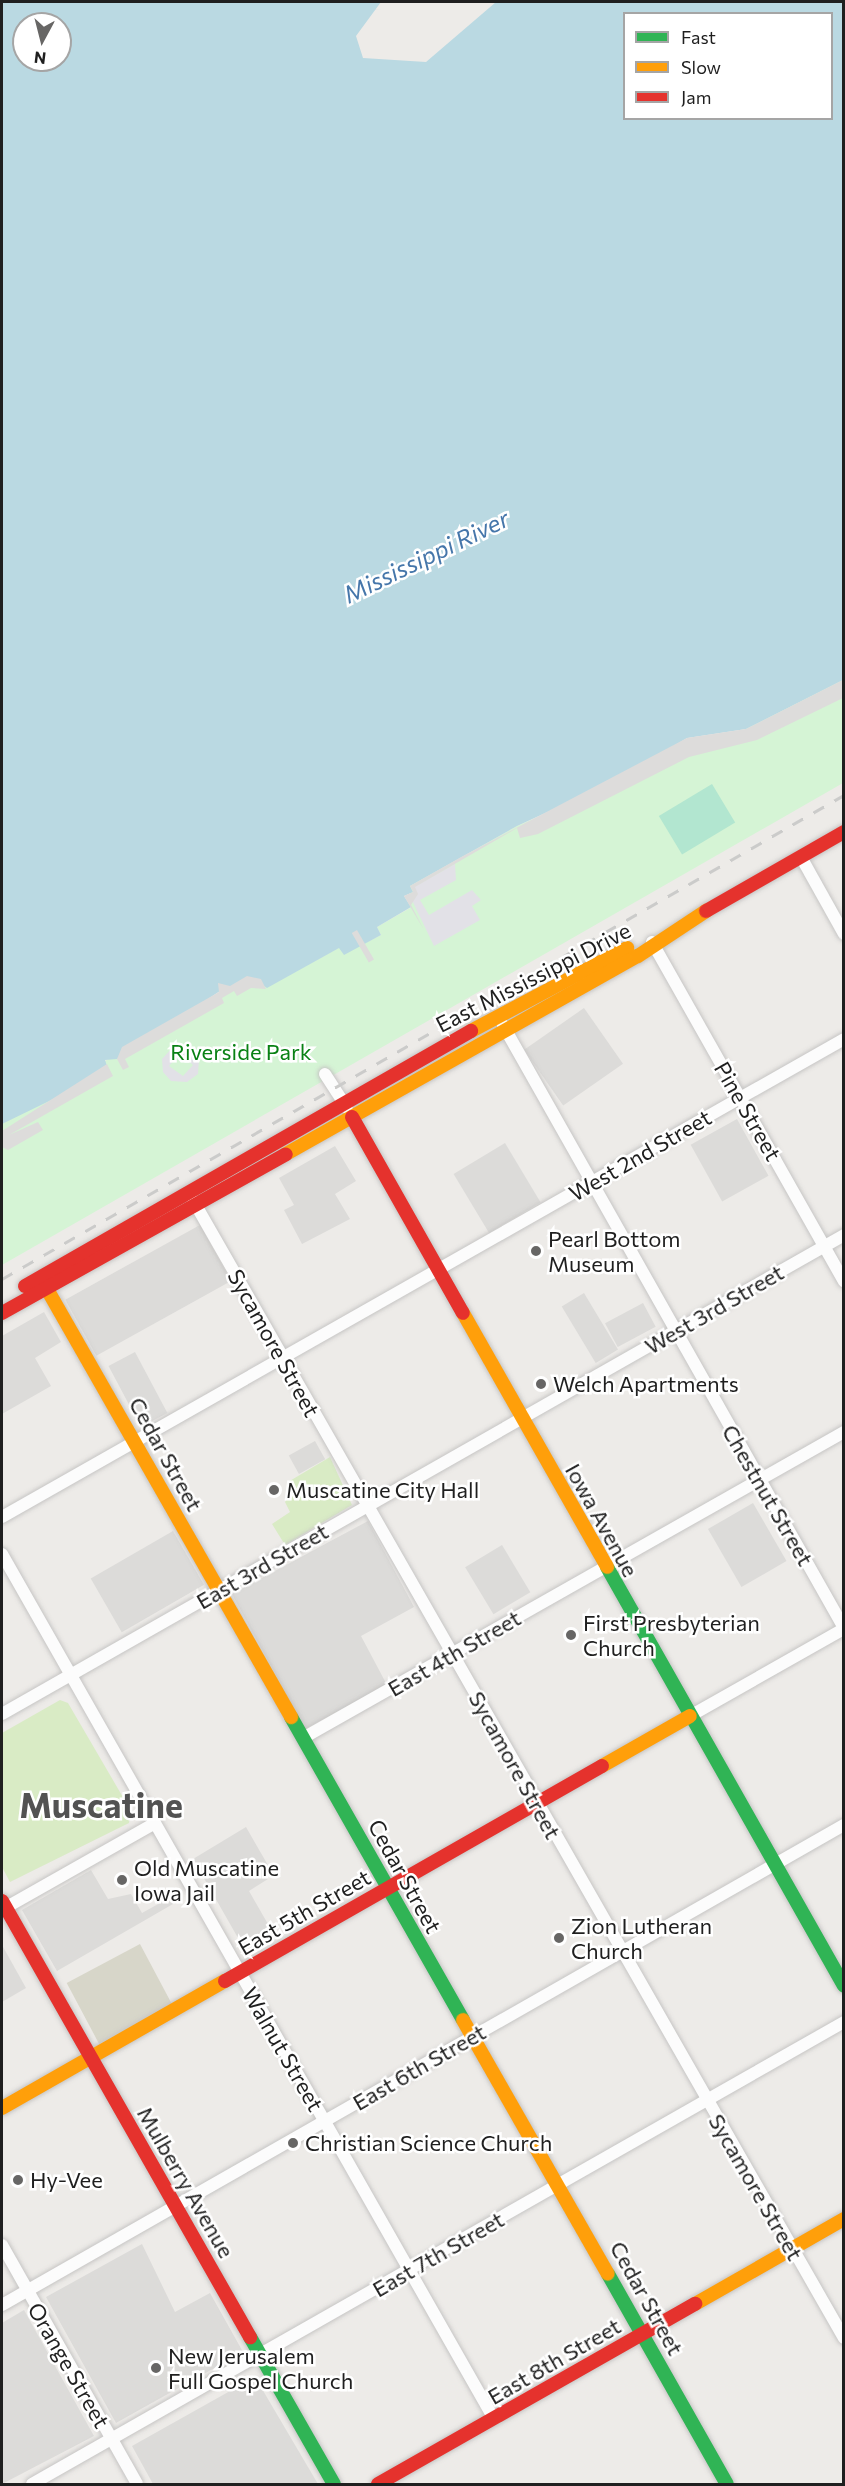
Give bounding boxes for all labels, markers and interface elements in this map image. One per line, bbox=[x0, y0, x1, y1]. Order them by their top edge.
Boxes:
north arrow bbox=[12, 12, 72, 72]
legend bbox=[623, 12, 833, 120]
text: Fast bbox=[681, 26, 716, 48]
text: N bbox=[33, 48, 47, 69]
text: Slow bbox=[681, 56, 721, 78]
text: Jam bbox=[681, 86, 711, 108]
water label: Mississippi River bbox=[338, 503, 514, 609]
street label: East Mississippi Drive bbox=[431, 916, 635, 1038]
park label: Riverside Park bbox=[170, 1039, 312, 1065]
street label: Pine Street bbox=[709, 1057, 787, 1165]
street label: West 2nd Street bbox=[564, 1104, 716, 1206]
place label: Pearl Bottom Museum bbox=[548, 1225, 681, 1276]
marker: Pearl Bottom Museum bbox=[529, 1244, 543, 1258]
street label: West 3rd Street bbox=[640, 1259, 788, 1359]
street label: Sycamore Street bbox=[223, 1265, 325, 1421]
place label: Welch Apartments bbox=[553, 1371, 739, 1397]
marker: Welch Apartments bbox=[534, 1377, 548, 1391]
street label: Cedar Street bbox=[124, 1392, 208, 1516]
street label: Chestnut Street bbox=[717, 1420, 819, 1570]
street label: Iowa Avenue bbox=[560, 1459, 644, 1581]
place label: Muscatine City Hall bbox=[286, 1477, 479, 1503]
marker: Muscatine City Hall bbox=[267, 1483, 281, 1497]
street label: East 3rd Street bbox=[191, 1518, 333, 1614]
street label: East 4th Street bbox=[383, 1604, 525, 1702]
place label: First Presbyterian Church bbox=[583, 1609, 760, 1660]
marker: First Presbyterian Church bbox=[564, 1628, 578, 1642]
street label: Sycamore Street bbox=[464, 1687, 566, 1843]
district label: Muscatine bbox=[19, 1785, 183, 1825]
street label: Cedar Street bbox=[363, 1814, 447, 1938]
place label: Old Muscatine Iowa Jail bbox=[134, 1854, 279, 1906]
street label: East 5th Street bbox=[233, 1863, 375, 1961]
marker: Old Muscatine Iowa Jail bbox=[115, 1873, 129, 1887]
place label: Zion Lutheran Church bbox=[571, 1912, 712, 1964]
marker: Zion Lutheran Church bbox=[552, 1931, 566, 1945]
street label: Walnut Street bbox=[237, 1982, 329, 2116]
street label: East 6th Street bbox=[348, 2018, 490, 2116]
street label: Mulberry Avenue bbox=[132, 2102, 240, 2262]
street label: Sycamore Street bbox=[703, 2109, 809, 2265]
place label: Christian Science Church bbox=[305, 2130, 552, 2156]
marker: Christian Science Church bbox=[286, 2136, 300, 2150]
place label: Hy-Vee bbox=[30, 2167, 103, 2193]
marker: Hy-Vee bbox=[11, 2173, 25, 2187]
street label: East 7th Street bbox=[368, 2206, 508, 2302]
street label: Cedar Street bbox=[605, 2236, 689, 2360]
street label: Orange Street bbox=[22, 2298, 116, 2432]
street label: East 8th Street bbox=[483, 2312, 625, 2410]
place label: New Jerusalem Full Gospel Church bbox=[168, 2342, 353, 2394]
marker: New Jerusalem Full Gospel Church bbox=[149, 2361, 163, 2375]

